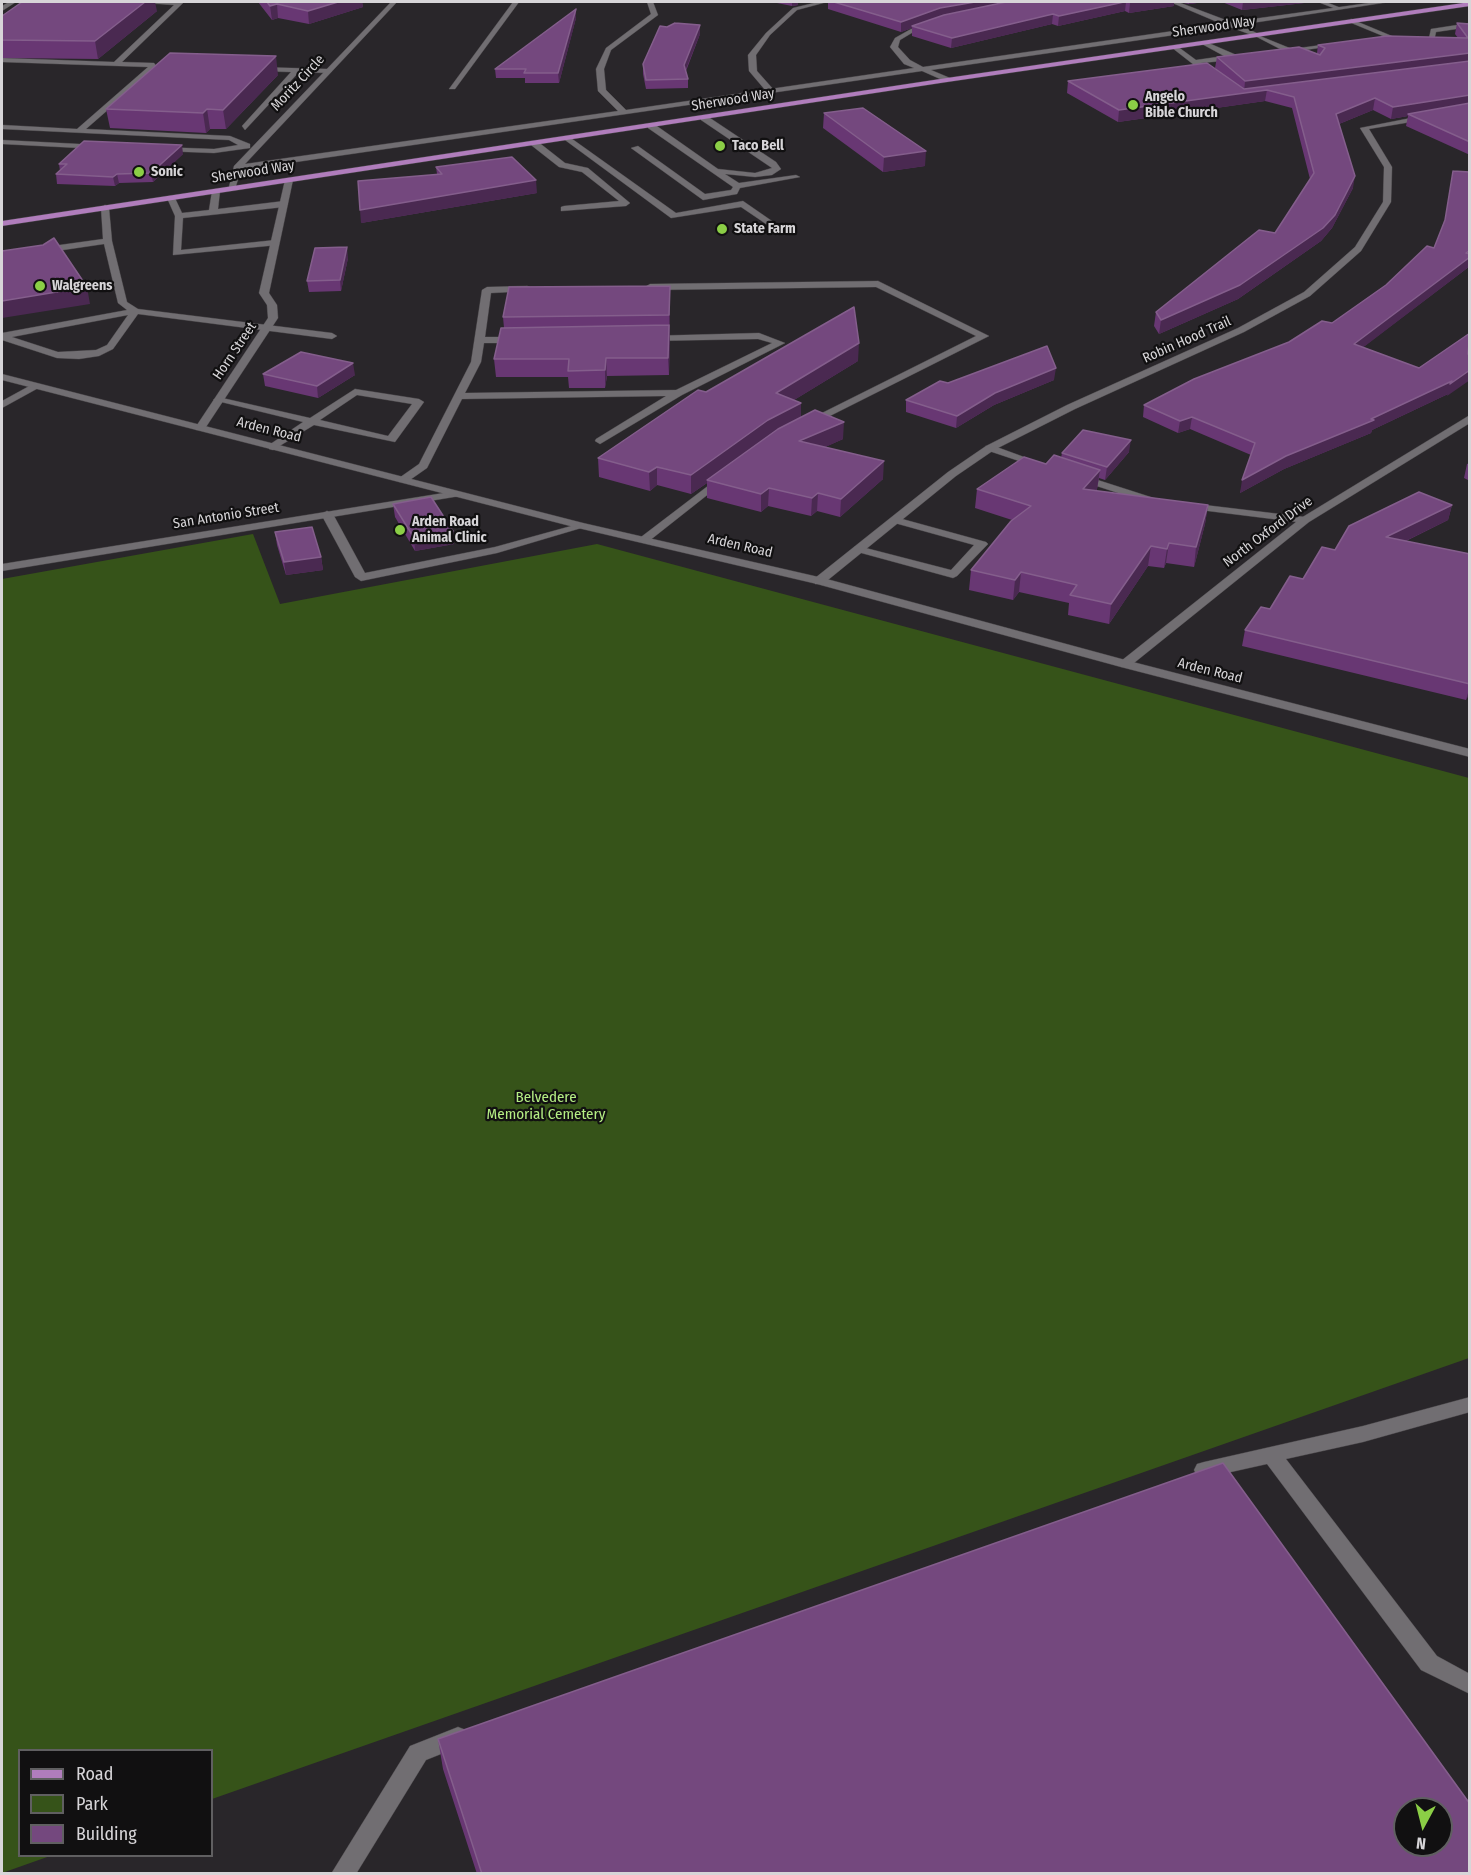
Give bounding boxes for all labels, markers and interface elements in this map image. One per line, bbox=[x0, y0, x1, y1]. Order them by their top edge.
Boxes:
street label: Sherwood Way bbox=[1171, 13, 1257, 41]
street label: Moritz Circle bbox=[268, 51, 328, 115]
street label: Sherwood Way bbox=[690, 85, 776, 115]
place label: Angelo Bible Church bbox=[1145, 89, 1218, 122]
marker: Angelo Bible Church bbox=[1126, 98, 1140, 112]
place label: Taco Bell bbox=[732, 138, 784, 154]
marker: Taco Bell bbox=[713, 139, 727, 153]
street label: Sherwood Way bbox=[210, 157, 296, 187]
place label: Sonic bbox=[151, 164, 183, 180]
marker: Sonic bbox=[132, 165, 146, 179]
place label: State Farm bbox=[734, 221, 796, 237]
marker: State Farm bbox=[715, 222, 729, 236]
place label: Walgreens bbox=[52, 278, 112, 294]
marker: Walgreens bbox=[33, 279, 47, 293]
street label: Robin Hood Trail bbox=[1140, 313, 1234, 367]
street label: Horn Street bbox=[210, 319, 260, 383]
street label: Arden Road bbox=[235, 414, 303, 446]
street label: North Oxford Drive bbox=[1220, 493, 1316, 571]
street label: San Antonio Street bbox=[172, 499, 280, 533]
place label: Arden Road Animal Clinic bbox=[412, 514, 487, 546]
marker: Arden Road Animal Clinic bbox=[393, 523, 407, 537]
street label: Arden Road bbox=[706, 530, 774, 562]
street label: Arden Road bbox=[1176, 655, 1244, 687]
park label: Belvedere Memorial Cemetery bbox=[487, 1089, 605, 1124]
legend bbox=[18, 1749, 213, 1857]
text: Road bbox=[76, 1763, 113, 1785]
text: Park bbox=[76, 1793, 108, 1815]
north arrow bbox=[1393, 1797, 1453, 1857]
text: Building bbox=[76, 1823, 137, 1845]
text: N bbox=[1415, 1833, 1427, 1853]

